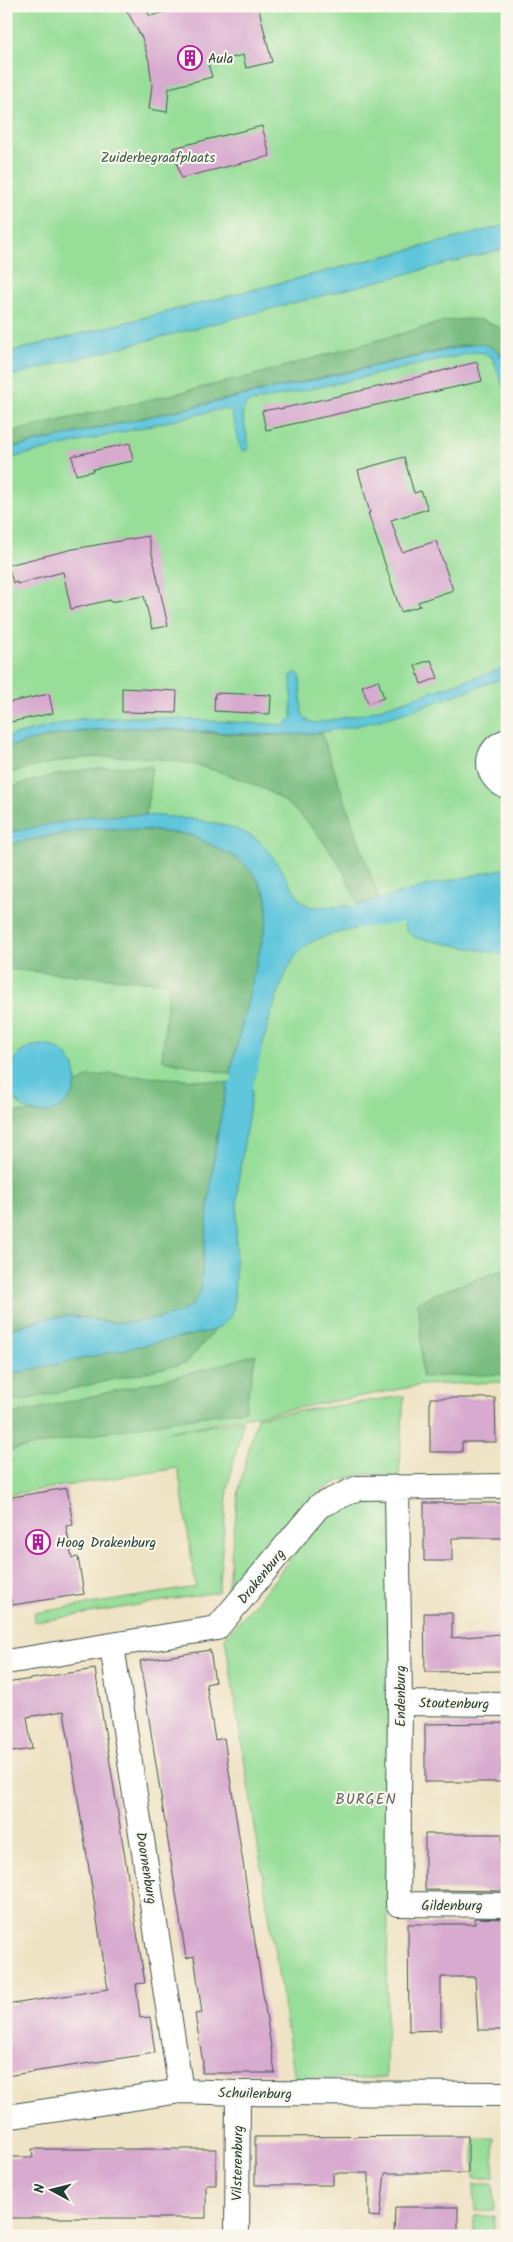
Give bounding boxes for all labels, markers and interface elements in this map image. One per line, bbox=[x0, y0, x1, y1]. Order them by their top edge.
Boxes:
building icon: Aula bbox=[177, 45, 203, 71]
place label: Aula bbox=[208, 48, 233, 70]
park label: Zuiderbegraafplaats bbox=[101, 147, 215, 169]
building icon: Hoog Drakenburg bbox=[25, 1529, 51, 1555]
place label: Hoog Drakenburg bbox=[56, 1532, 156, 1554]
street label: Drakenburg bbox=[232, 1544, 291, 1609]
street label: Endenburg bbox=[390, 1665, 412, 1727]
street label: Stoutenburg bbox=[419, 1692, 489, 1716]
district label: BURGEN bbox=[335, 1788, 397, 1812]
street label: Doornenburg bbox=[129, 1830, 163, 1906]
street label: Gildenburg bbox=[421, 1895, 483, 1917]
street label: Schuilenburg bbox=[218, 2082, 292, 2106]
street label: Vilsterenburg bbox=[226, 2125, 250, 2201]
north arrow bbox=[28, 2164, 78, 2214]
text: N bbox=[29, 2183, 52, 2194]

